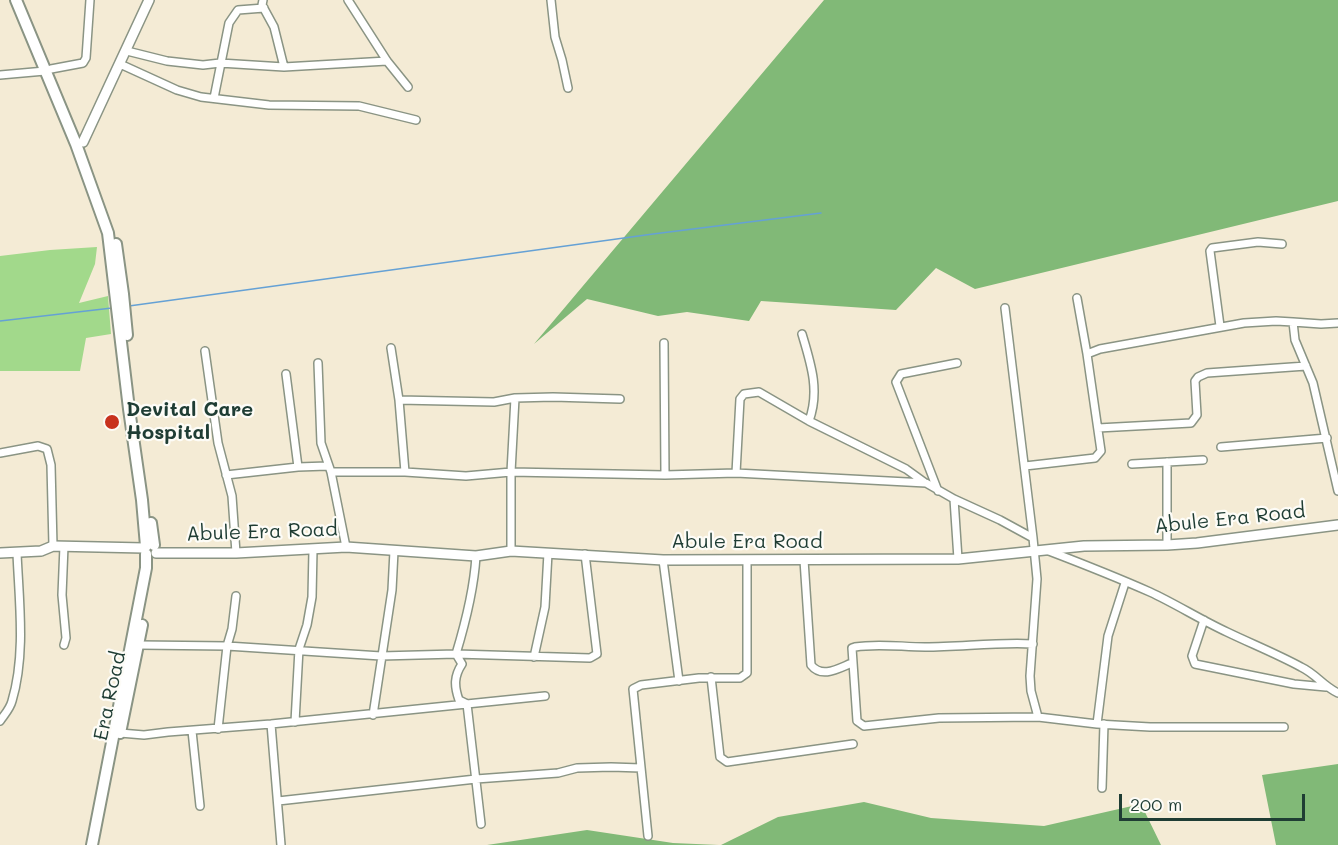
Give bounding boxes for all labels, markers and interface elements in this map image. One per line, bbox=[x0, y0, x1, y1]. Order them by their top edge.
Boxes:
place label: Devital Care Hospital bbox=[126, 398, 253, 445]
marker: Devital Care Hospital bbox=[103, 413, 121, 431]
street label: Abule Era Road bbox=[1153, 499, 1307, 539]
street label: Abule Era Road bbox=[186, 517, 338, 547]
street label: Abule Era Road bbox=[671, 530, 823, 554]
street label: Era Road bbox=[89, 649, 131, 743]
scale bar bbox=[1122, 782, 1308, 820]
text: 200 m bbox=[1130, 792, 1182, 816]

